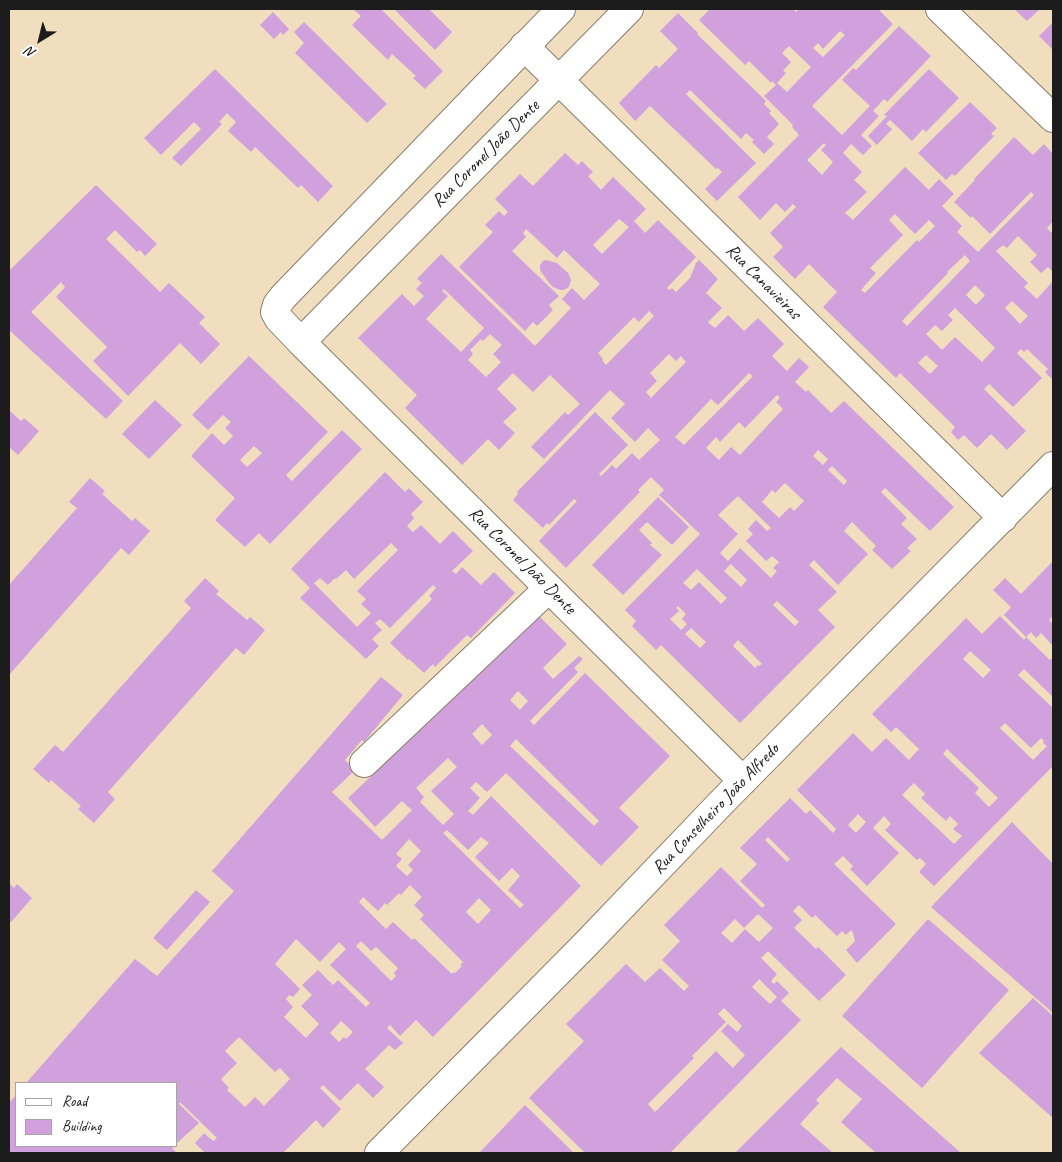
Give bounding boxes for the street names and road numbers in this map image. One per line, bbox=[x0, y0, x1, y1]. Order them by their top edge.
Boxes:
street label: Rua Coronel João Dente bbox=[428, 96, 544, 212]
street label: Rua Canavieiras bbox=[721, 240, 805, 324]
street label: Rua Coronel João Dente bbox=[464, 503, 580, 619]
street label: Rua Conselheiro João Alfredo bbox=[648, 739, 784, 879]

